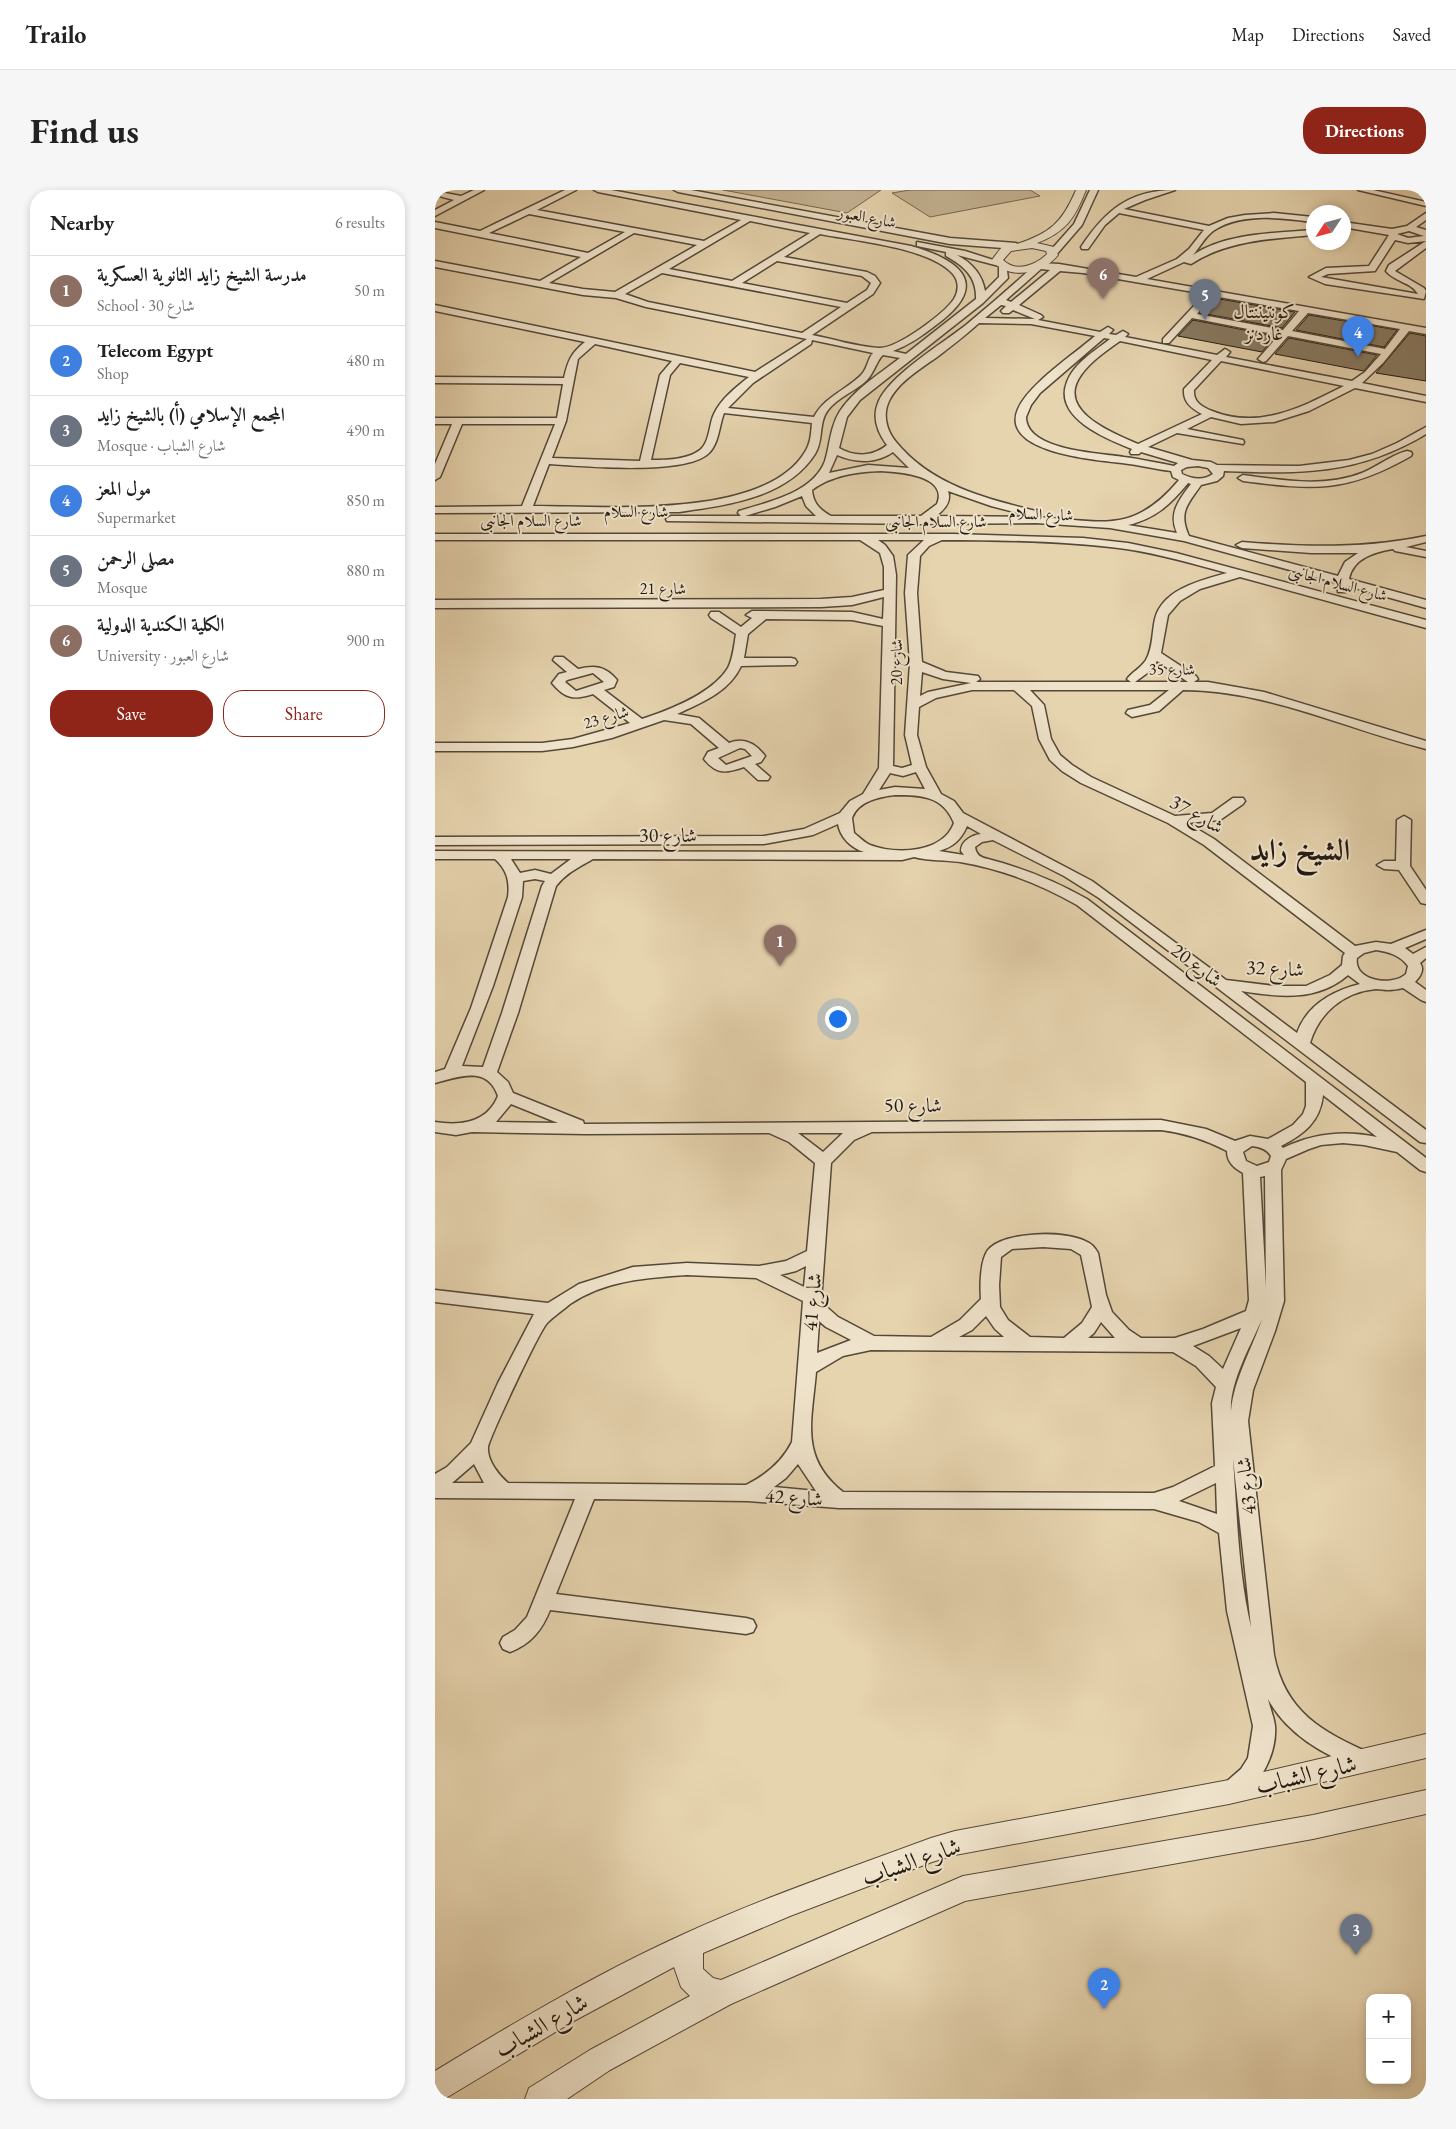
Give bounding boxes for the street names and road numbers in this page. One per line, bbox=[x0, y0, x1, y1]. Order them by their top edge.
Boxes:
street label: شارع العبور bbox=[834, 201, 898, 236]
street label: شارع السلام bbox=[604, 501, 668, 526]
street label: شارع السلام bbox=[1008, 502, 1074, 530]
street label: شارع السلام الجانبى bbox=[480, 510, 582, 535]
street label: شارع السلام الجانبى bbox=[885, 511, 987, 536]
street label: شارع السلام الجانبى bbox=[1285, 560, 1390, 610]
street label: شارع 21 bbox=[640, 578, 686, 602]
street label: شارع 20 bbox=[886, 639, 910, 685]
street label: شارع 35 bbox=[1149, 658, 1195, 683]
street label: شارع 23 bbox=[581, 701, 632, 736]
street label: شارع 37 bbox=[1163, 788, 1229, 844]
street label: شارع 30 bbox=[639, 822, 697, 853]
street label: شارع 20 bbox=[1163, 937, 1228, 997]
street label: شارع 32 bbox=[1245, 954, 1305, 987]
street label: شارع 50 bbox=[884, 1092, 942, 1123]
street label: شارع 41 bbox=[797, 1272, 832, 1332]
street label: شارع 43 bbox=[1230, 1455, 1267, 1516]
street label: شارع 42 bbox=[764, 1482, 824, 1517]
street label: شارع الشباب bbox=[1252, 1747, 1361, 1806]
street label: شارع الشباب bbox=[857, 1830, 966, 1897]
street label: شارع الشباب bbox=[489, 1986, 596, 2069]

